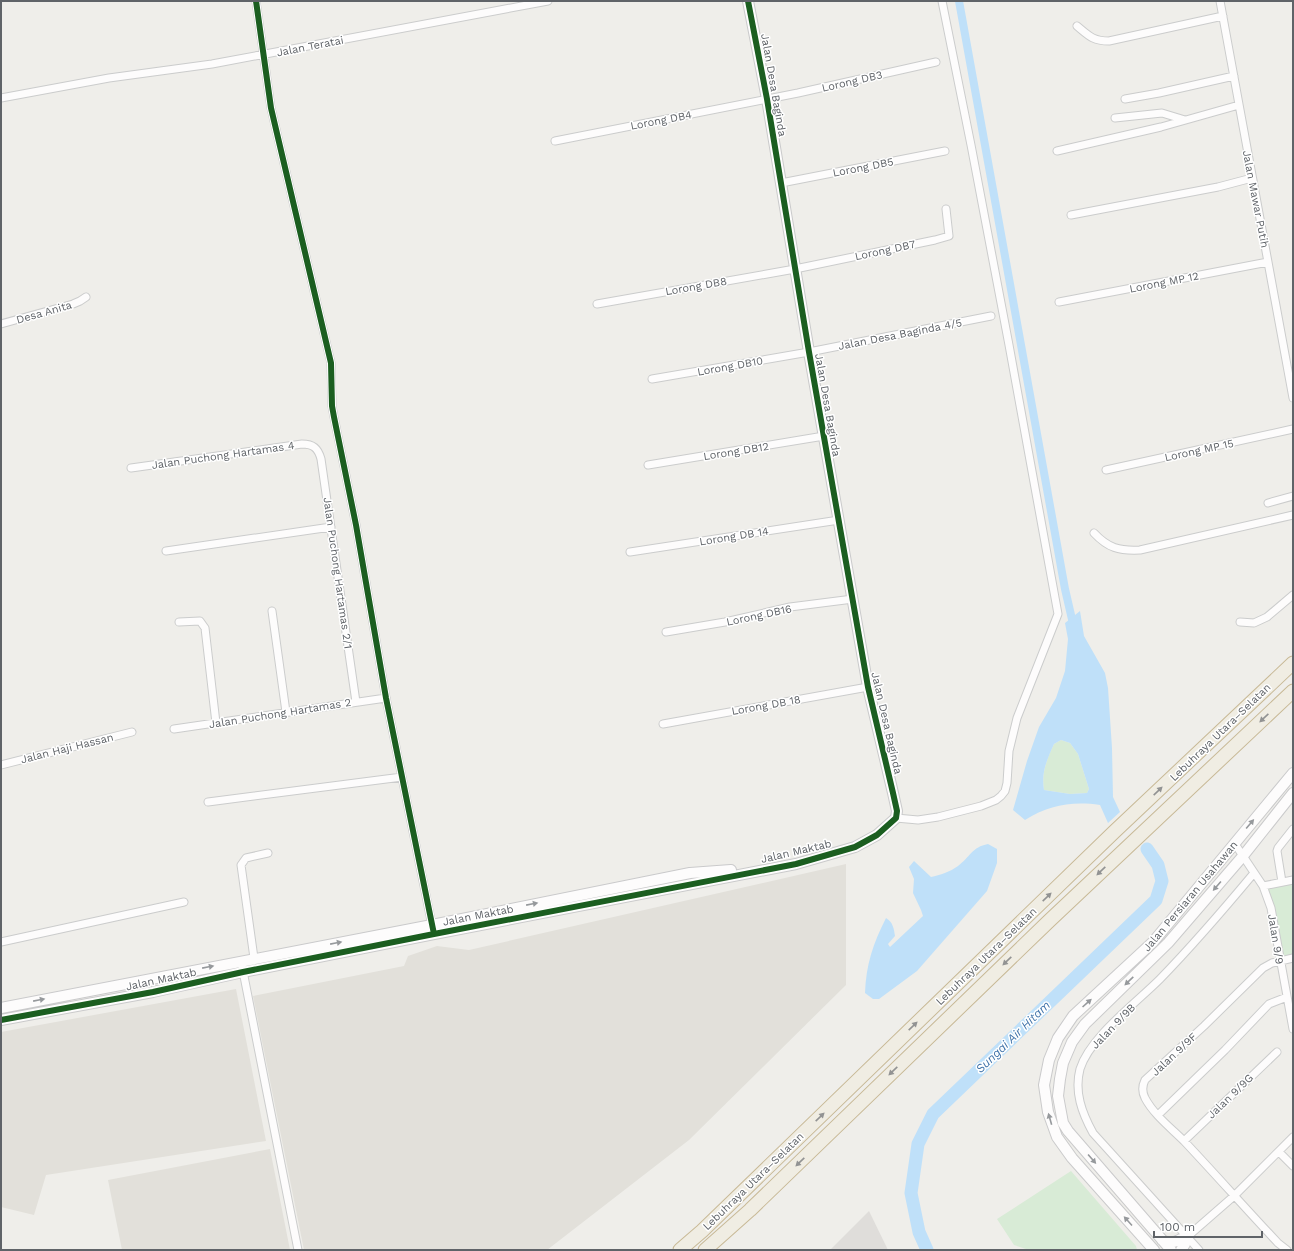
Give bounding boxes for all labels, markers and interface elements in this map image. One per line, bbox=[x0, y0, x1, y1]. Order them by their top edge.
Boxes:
street label: Jalan Desa Baginda bbox=[758, 33, 789, 138]
street label: Jalan Teratai bbox=[275, 34, 345, 59]
street label: Lorong DB3 bbox=[821, 68, 884, 95]
street label: Lorong DB4 bbox=[629, 108, 693, 133]
street label: Jalan Mawar Putih bbox=[1240, 149, 1271, 249]
street label: Lorong DB5 bbox=[831, 155, 895, 180]
street label: Lorong DB7 bbox=[854, 238, 917, 263]
street label: Lorong MP 12 bbox=[1128, 269, 1200, 296]
street label: Lorong DB8 bbox=[664, 275, 728, 298]
street label: Desa Anita bbox=[15, 298, 73, 327]
street label: Jalan Desa Baginda 4/5 bbox=[837, 316, 963, 353]
street label: Jalan Desa Baginda bbox=[812, 353, 843, 458]
street label: Lorong DB10 bbox=[696, 354, 764, 379]
street label: Lorong MP 15 bbox=[1163, 437, 1235, 464]
street label: Jalan Puchong Hartamas 4 bbox=[151, 439, 296, 472]
street label: Lorong DB12 bbox=[702, 440, 770, 463]
street label: Jalan Puchong Hartamas 2/1 bbox=[320, 496, 355, 650]
street label: Lorong DB 14 bbox=[698, 525, 770, 548]
street label: Lorong DB16 bbox=[725, 602, 793, 629]
street label: Jalan Desa Baginda bbox=[868, 671, 905, 775]
street label: Lebuhraya Utara–Selatan bbox=[1167, 681, 1273, 784]
street label: Lorong DB 18 bbox=[730, 693, 802, 718]
street label: Jalan Puchong Hartamas 2 bbox=[208, 696, 352, 731]
one-way arrow bbox=[1260, 713, 1269, 722]
street label: Jalan Haji Hassan bbox=[19, 731, 115, 766]
one-way arrow bbox=[1154, 787, 1163, 796]
one-way arrow bbox=[1246, 819, 1255, 830]
street label: Jalan Maktab bbox=[760, 837, 833, 866]
street label: Jalan Persiaran Usahawan bbox=[1140, 838, 1240, 954]
one-way arrow bbox=[1096, 867, 1106, 876]
one-way arrow bbox=[1213, 880, 1222, 891]
one-way arrow bbox=[1042, 892, 1052, 902]
one-way arrow bbox=[526, 901, 538, 907]
street label: Jalan Maktab bbox=[442, 902, 515, 929]
street label: Lebuhraya Utara–Selatan bbox=[933, 905, 1039, 1008]
street label: Jalan 9/9 bbox=[1265, 913, 1286, 965]
one-way arrow bbox=[330, 940, 342, 946]
one-way arrow bbox=[1002, 956, 1012, 966]
one-way arrow bbox=[202, 964, 214, 970]
street label: Jalan Maktab bbox=[125, 966, 198, 993]
one-way arrow bbox=[1124, 976, 1134, 986]
one-way arrow bbox=[33, 997, 45, 1003]
water label: Sungai Air Hitam bbox=[973, 998, 1053, 1076]
one-way arrow bbox=[1082, 998, 1093, 1007]
street label: Jalan 9/9B bbox=[1089, 1001, 1138, 1052]
one-way arrow bbox=[908, 1021, 918, 1031]
street label: Jalan 9/9F bbox=[1149, 1030, 1200, 1079]
one-way arrow bbox=[889, 1066, 898, 1075]
street label: Jalan 9/9G bbox=[1205, 1071, 1256, 1121]
one-way arrow bbox=[815, 1112, 825, 1122]
one-way arrow bbox=[1047, 1112, 1053, 1124]
street label: Lebuhraya Utara–Selatan bbox=[700, 1130, 806, 1233]
one-way arrow bbox=[1087, 1154, 1096, 1164]
one-way arrow bbox=[795, 1157, 805, 1166]
scale bar bbox=[1154, 1213, 1262, 1239]
one-way arrow bbox=[1124, 1216, 1133, 1226]
text: 100 m bbox=[1160, 1220, 1195, 1234]

